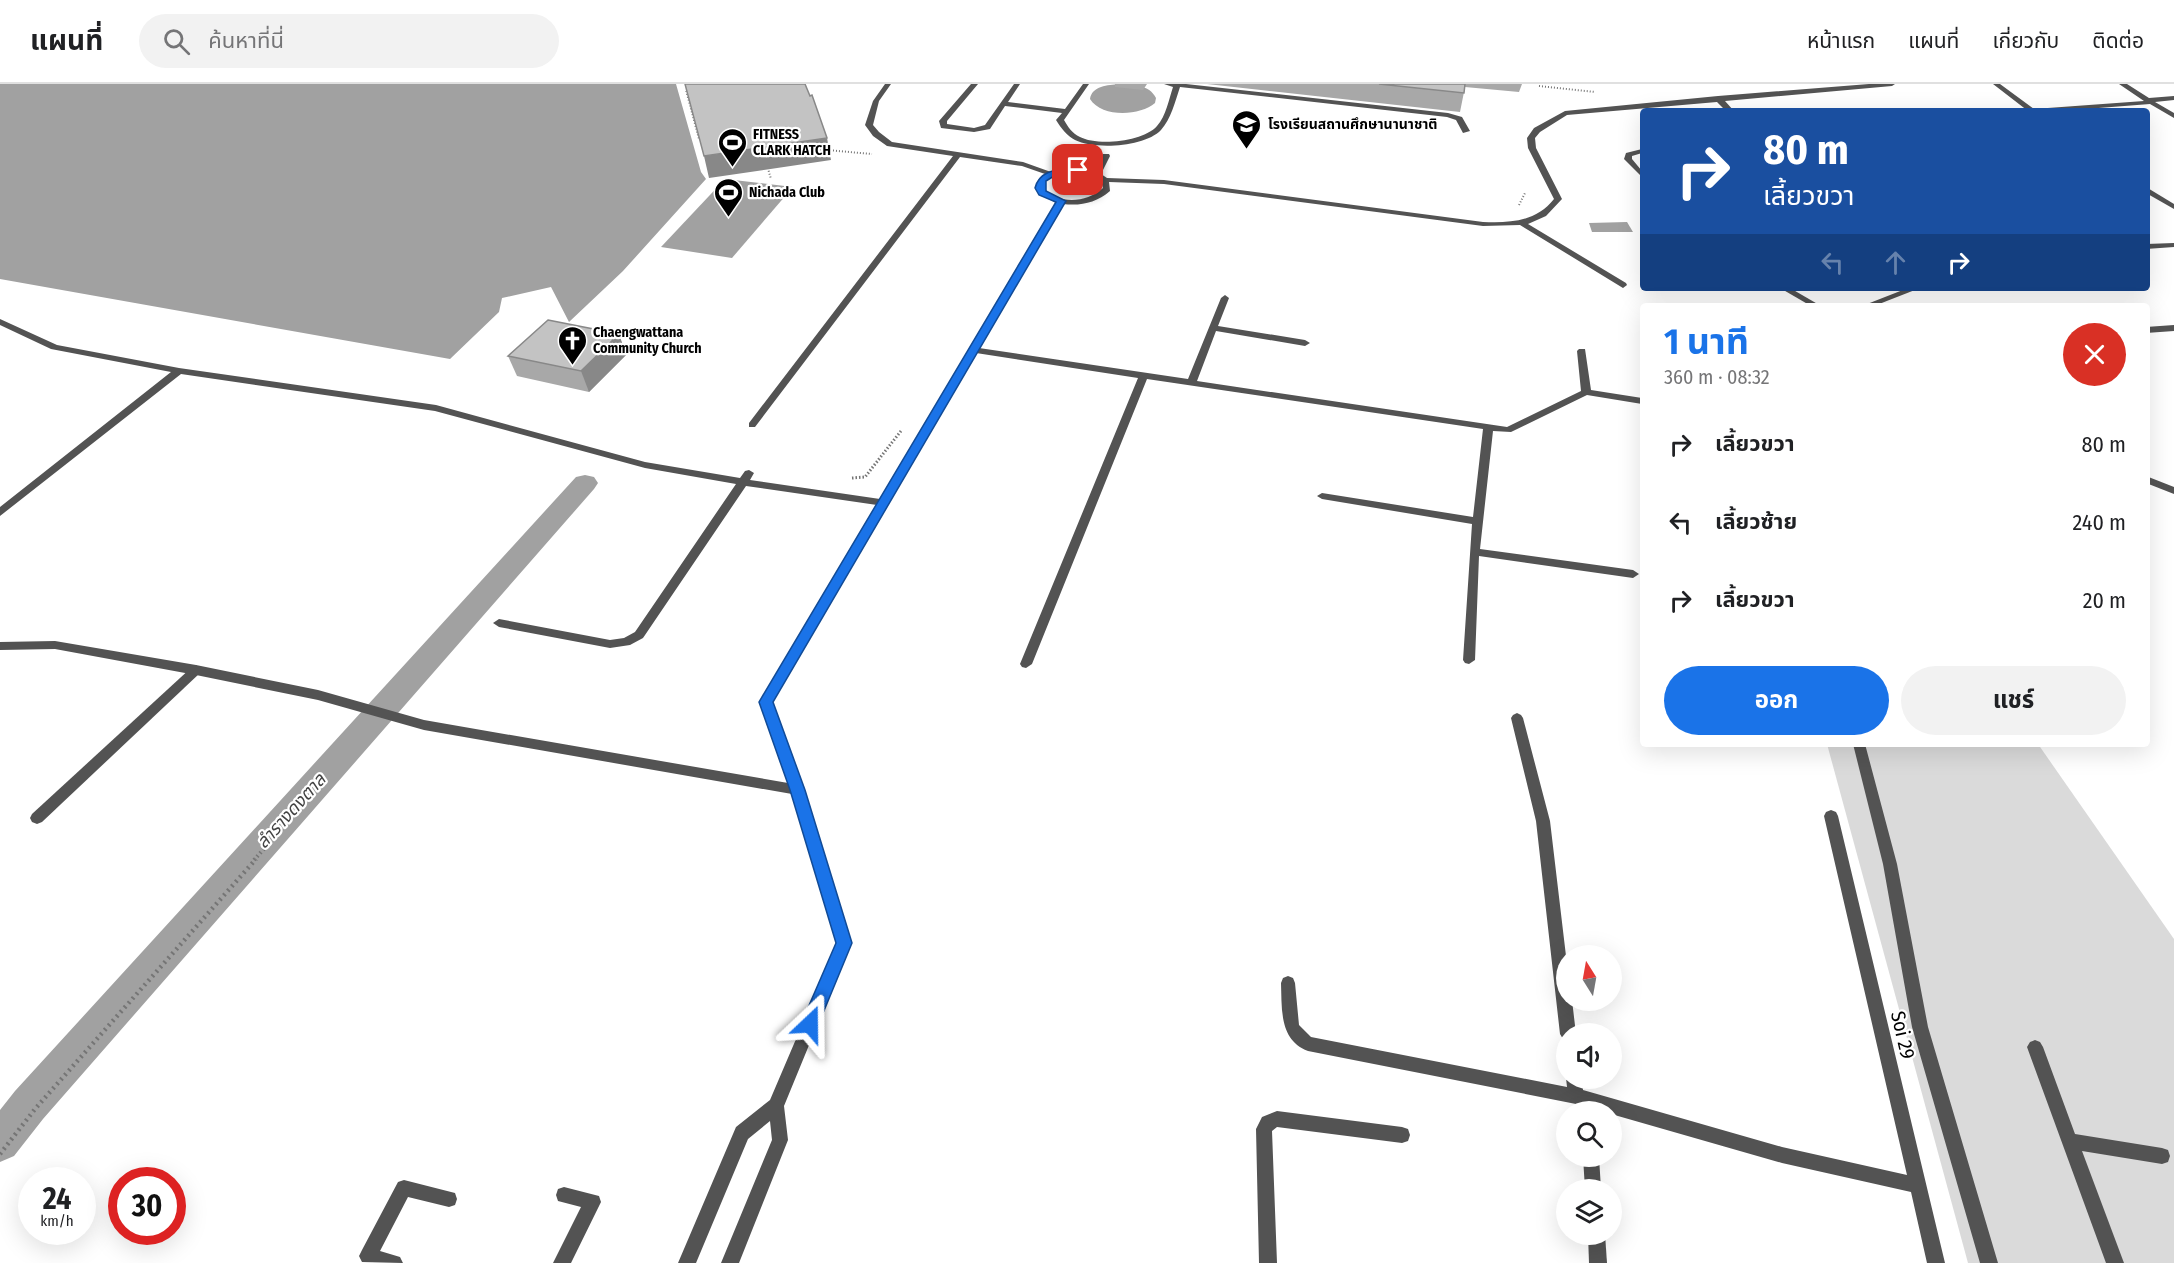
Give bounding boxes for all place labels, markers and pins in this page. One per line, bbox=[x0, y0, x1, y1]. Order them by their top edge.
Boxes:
school or university icon: โรงเรียนสถานศึกษานานาชาติ bbox=[1231, 108, 1263, 150]
place label: โรงเรียนสถานศึกษานานาชาติ bbox=[1268, 116, 1438, 133]
sports icon: FITNESS CLARK HATCH bbox=[716, 126, 748, 168]
place label: FITNESS CLARK HATCH bbox=[753, 126, 831, 159]
pin bbox=[1052, 144, 1103, 195]
sports icon: Nichada Club bbox=[712, 176, 744, 218]
place label: Nichada Club bbox=[749, 184, 825, 201]
church icon: Chaengwattana Community Church bbox=[556, 324, 588, 366]
place label: Chaengwattana Community Church bbox=[593, 324, 702, 357]

